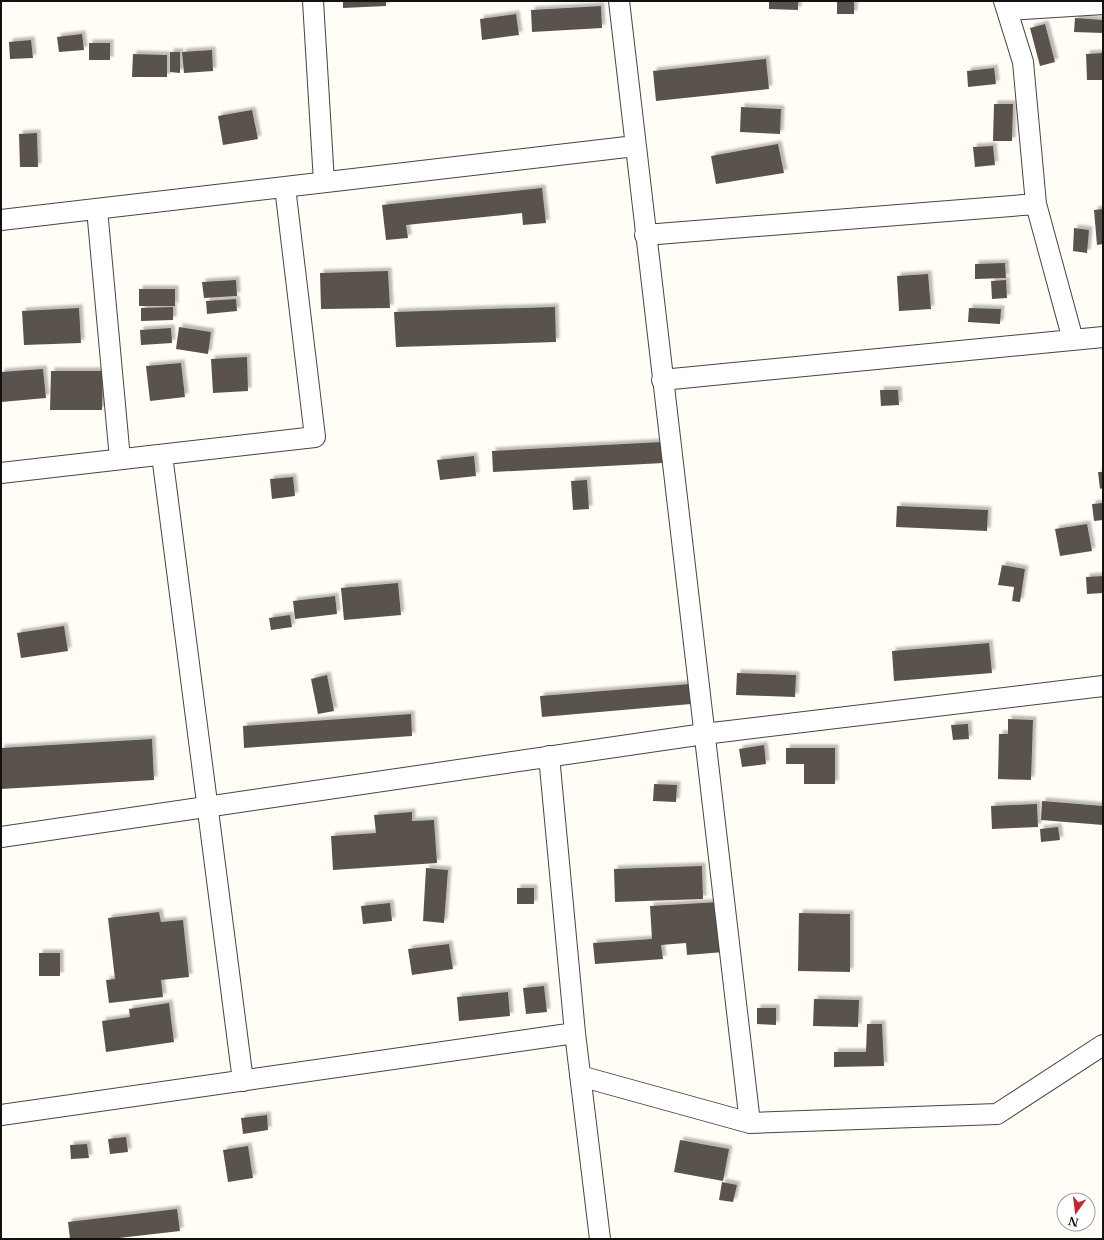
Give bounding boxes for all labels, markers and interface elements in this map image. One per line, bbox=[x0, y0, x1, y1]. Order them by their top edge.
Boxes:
north arrow bbox=[1056, 1192, 1096, 1232]
text: N bbox=[1066, 1214, 1080, 1230]

